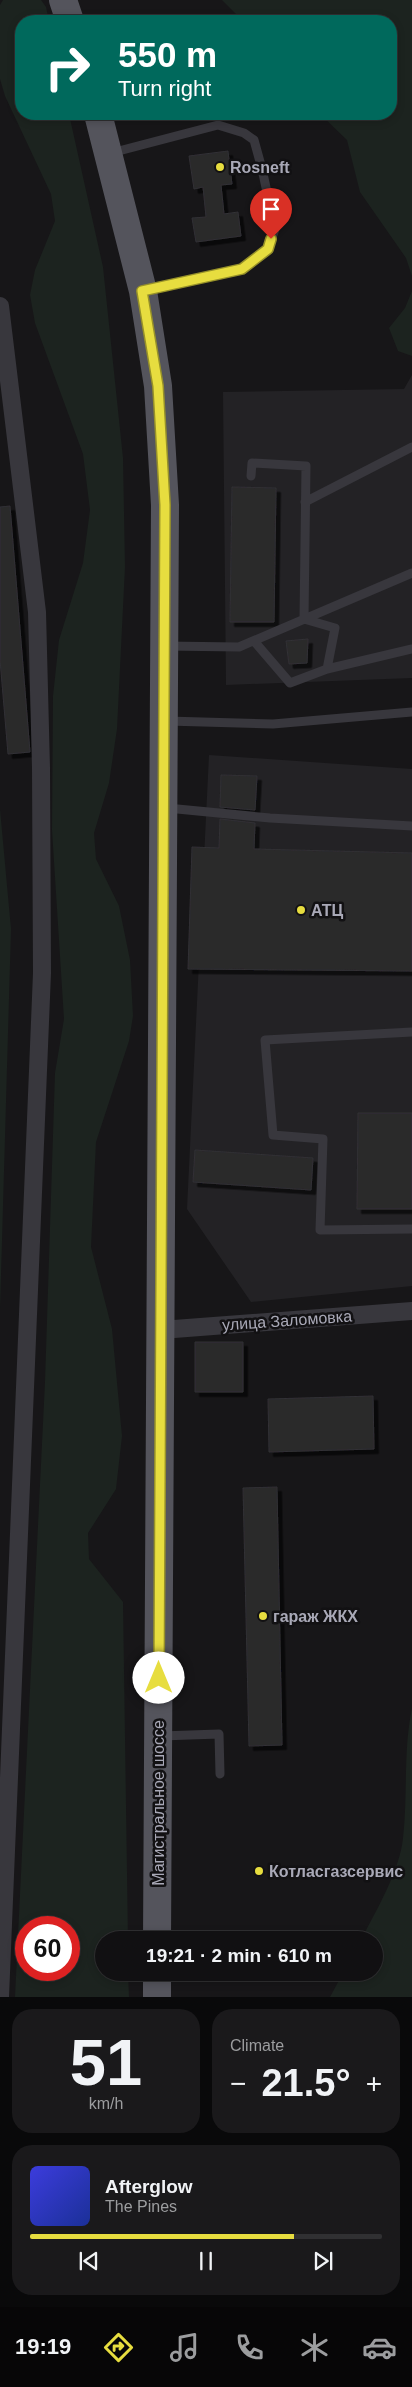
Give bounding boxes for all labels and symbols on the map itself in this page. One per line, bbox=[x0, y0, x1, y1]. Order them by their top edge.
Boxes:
place label: Rosneft bbox=[230, 159, 290, 176]
marker: Rosneft bbox=[214, 161, 226, 173]
pin bbox=[250, 188, 292, 239]
place label: АТЦ bbox=[311, 902, 344, 919]
marker: АТЦ bbox=[295, 904, 307, 916]
street label: улица Заломовка bbox=[222, 1307, 353, 1334]
place label: гараж ЖКХ bbox=[273, 1608, 358, 1625]
marker: гараж ЖКХ bbox=[257, 1610, 269, 1622]
position arrow bbox=[132, 1651, 184, 1703]
street label: Магистральное шоссе bbox=[150, 1720, 167, 1886]
place label: Котласгазсервис bbox=[269, 1863, 403, 1880]
marker: Котласгазсервис bbox=[253, 1865, 265, 1877]
speed limit sign: 60 bbox=[15, 1916, 80, 1981]

